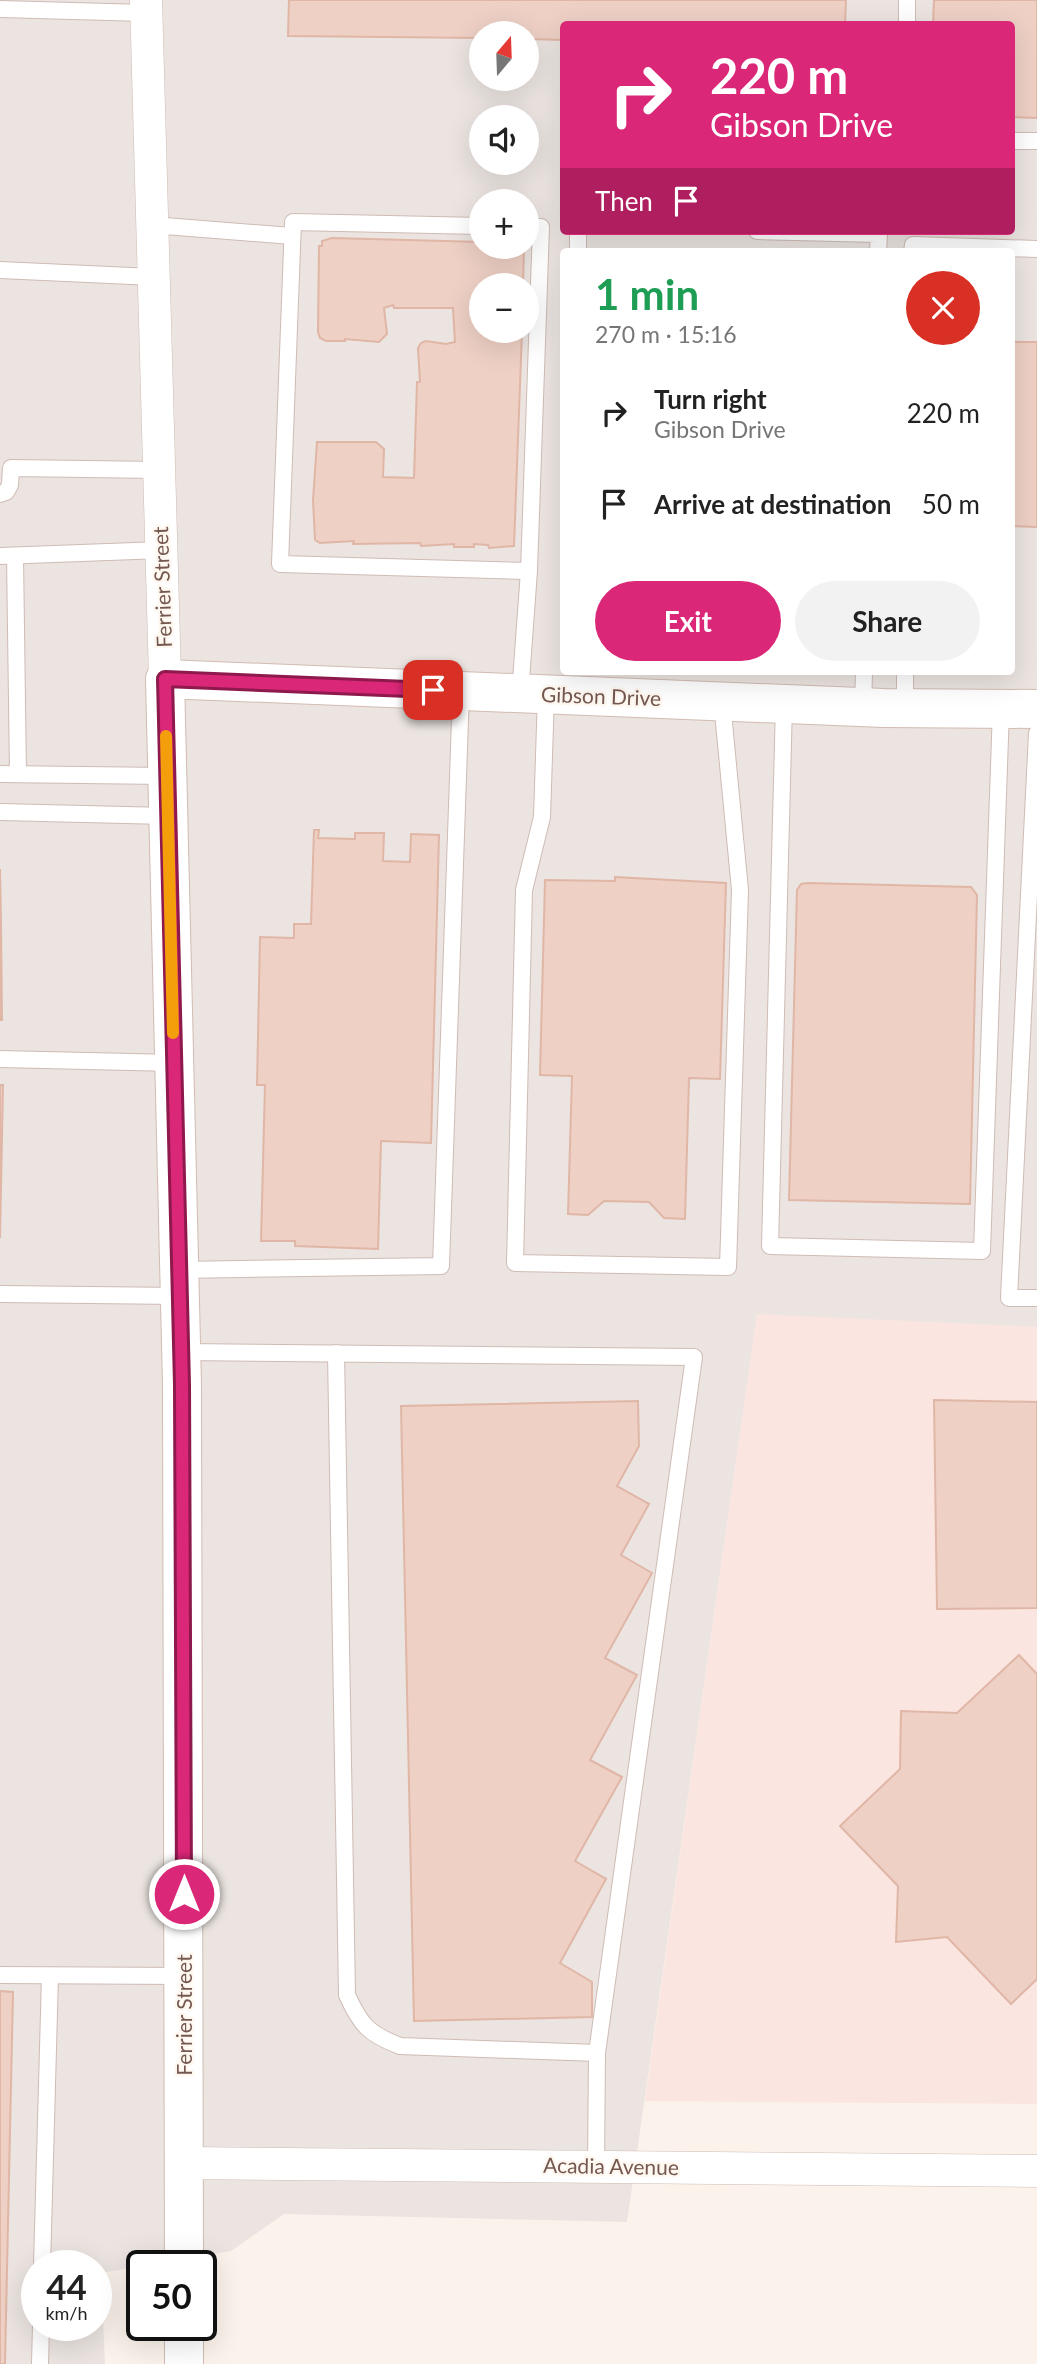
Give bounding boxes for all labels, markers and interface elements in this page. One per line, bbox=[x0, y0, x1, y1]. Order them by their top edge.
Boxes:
north arrow bbox=[469, 21, 539, 91]
map controls bbox=[469, 21, 539, 343]
text: 220 m bbox=[710, 46, 848, 104]
icon: right bbox=[595, 49, 686, 140]
button: sound bbox=[469, 105, 539, 175]
text: Gibson Drive bbox=[710, 105, 893, 144]
icon: arrive bbox=[667, 182, 705, 220]
text: Then bbox=[595, 185, 653, 217]
button: + bbox=[469, 189, 539, 259]
text: 1 min bbox=[595, 269, 699, 319]
button: close bbox=[906, 271, 980, 345]
button: − bbox=[469, 273, 539, 343]
text: 270 m · 15:16 bbox=[595, 320, 737, 348]
text: Turn right bbox=[654, 383, 767, 415]
icon: right bbox=[595, 394, 633, 432]
text: 220 m bbox=[907, 397, 980, 429]
text: Gibson Drive bbox=[654, 415, 786, 443]
icon: arrive bbox=[595, 485, 633, 523]
text: Arrive at destination bbox=[654, 488, 891, 520]
text: 50 m bbox=[922, 488, 980, 520]
street label: Ferrier Street bbox=[147, 526, 176, 648]
button: Exit bbox=[595, 581, 781, 661]
button: Share bbox=[795, 581, 980, 661]
pin bbox=[403, 660, 463, 720]
icon: arrive bbox=[414, 671, 452, 709]
street label: Gibson Drive bbox=[541, 681, 662, 710]
position arrow bbox=[147, 1857, 221, 1931]
street label: Ferrier Street bbox=[171, 1954, 196, 2076]
street label: Acadia Avenue bbox=[543, 2152, 679, 2179]
speed limit sign: 50 bbox=[126, 2250, 217, 2341]
text: 44 bbox=[46, 2265, 87, 2307]
text: km/h bbox=[45, 2302, 88, 2324]

